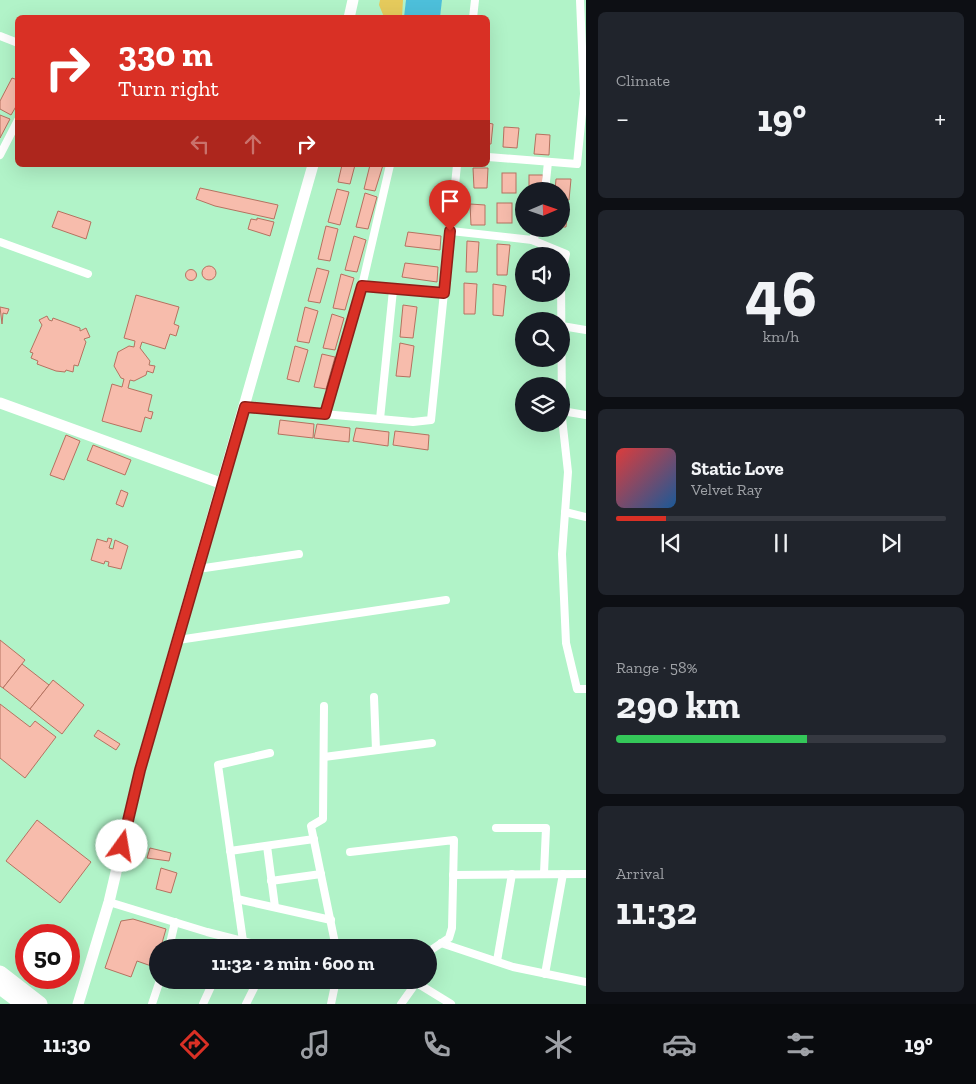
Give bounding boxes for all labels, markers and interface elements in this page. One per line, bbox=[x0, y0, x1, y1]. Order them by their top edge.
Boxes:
text: 330 m bbox=[118, 33, 213, 75]
icon: right bbox=[35, 35, 100, 100]
text: Climate bbox=[616, 71, 670, 90]
text: Turn right bbox=[118, 75, 219, 102]
text: 19° bbox=[757, 95, 806, 141]
text: − bbox=[616, 102, 629, 135]
text: + bbox=[934, 102, 946, 135]
icon: left bbox=[186, 130, 214, 158]
icon: ahead bbox=[239, 130, 267, 158]
icon: right bbox=[292, 130, 320, 158]
pin bbox=[429, 180, 471, 231]
north arrow bbox=[515, 182, 570, 238]
map controls bbox=[515, 182, 570, 432]
icon: arrive bbox=[436, 187, 464, 215]
button: sound bbox=[515, 247, 570, 302]
text: 46 bbox=[745, 255, 817, 333]
button: search bbox=[515, 312, 570, 367]
text: km/h bbox=[763, 327, 799, 346]
button: layers bbox=[515, 377, 570, 432]
text: Static Love bbox=[691, 457, 784, 480]
text: Velvet Ray bbox=[691, 480, 762, 499]
icon: previous bbox=[657, 529, 685, 557]
icon: pause bbox=[767, 529, 795, 557]
icon: next bbox=[877, 529, 905, 557]
text: Range · 58% bbox=[616, 658, 698, 677]
text: 290 km bbox=[616, 682, 740, 728]
position arrow bbox=[95, 819, 147, 871]
text: Arrival bbox=[616, 864, 664, 883]
text: 11:32 bbox=[616, 888, 697, 934]
speed limit sign: 50 bbox=[15, 924, 80, 989]
text: 11:32 · 2 min · 600 m bbox=[212, 952, 374, 975]
icon: directions bbox=[177, 1027, 212, 1062]
icon: music bbox=[298, 1027, 333, 1062]
icon: phone bbox=[419, 1027, 454, 1062]
icon: climate bbox=[541, 1027, 576, 1062]
icon: car bbox=[662, 1027, 697, 1062]
icon: filters bbox=[783, 1027, 818, 1062]
text: 11:30 bbox=[43, 1031, 91, 1058]
text: 19° bbox=[904, 1031, 933, 1058]

